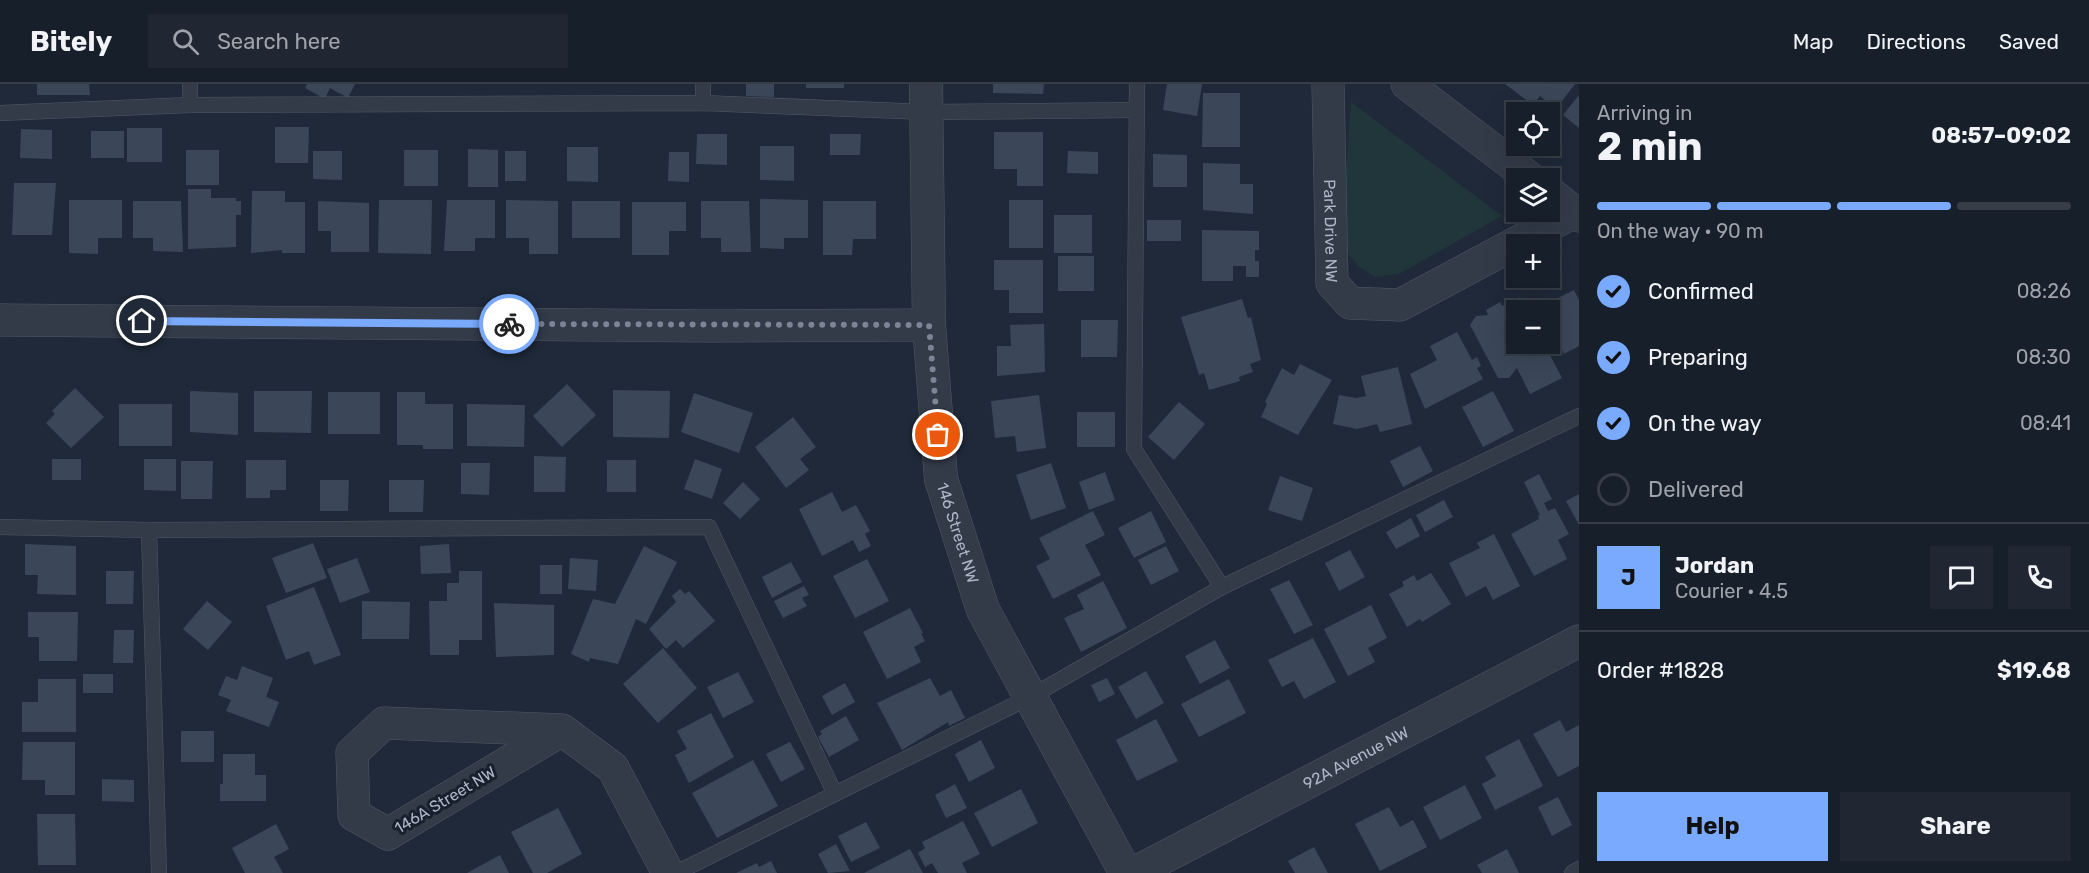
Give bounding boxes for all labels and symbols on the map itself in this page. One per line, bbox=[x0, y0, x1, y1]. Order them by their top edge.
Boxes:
street label: Park Drive NW bbox=[1320, 179, 1341, 283]
courier bbox=[479, 294, 539, 354]
pin bbox=[116, 295, 167, 346]
pin bbox=[912, 409, 963, 460]
street label: 146 Street NW bbox=[933, 480, 983, 586]
street label: 92A Avenue NW bbox=[1300, 722, 1412, 793]
street label: 146A Street NW bbox=[391, 762, 499, 838]

